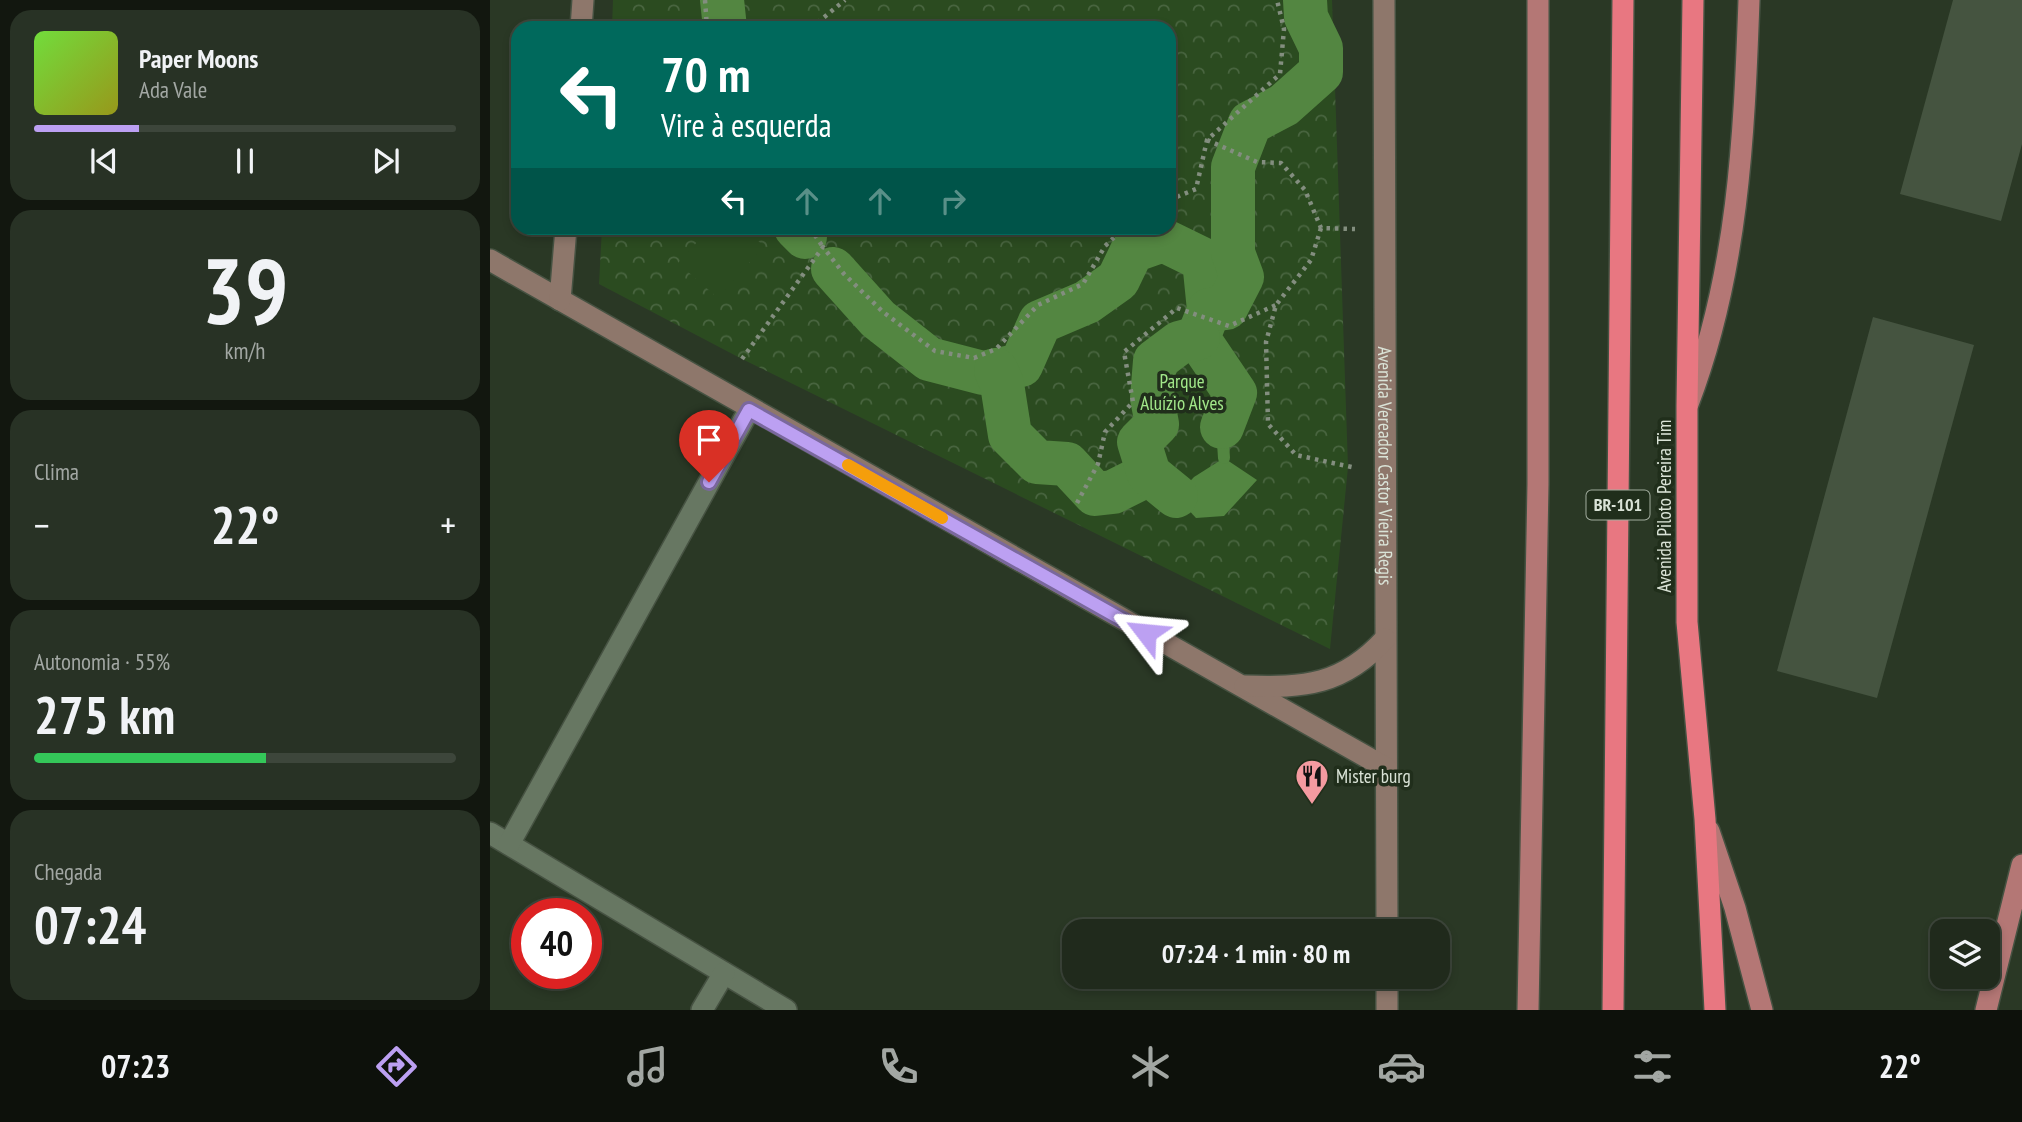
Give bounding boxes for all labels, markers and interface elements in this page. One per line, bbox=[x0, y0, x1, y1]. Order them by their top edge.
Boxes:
text: Paper Moons bbox=[139, 42, 258, 75]
text: 70 m bbox=[661, 42, 750, 106]
icon: left bbox=[546, 49, 637, 140]
text: Ada Vale bbox=[139, 75, 207, 104]
text: Vire à esquerda bbox=[661, 104, 832, 146]
icon: previous bbox=[85, 142, 123, 180]
icon: pause bbox=[226, 142, 264, 180]
icon: next bbox=[367, 142, 405, 180]
icon: left bbox=[715, 182, 753, 220]
icon: ahead bbox=[788, 182, 826, 220]
icon: ahead bbox=[861, 182, 899, 220]
icon: right bbox=[934, 182, 972, 220]
text: 39 bbox=[202, 231, 289, 349]
text: km/h bbox=[225, 336, 265, 365]
street label: Avenida Vereador Castor Vieira Regis bbox=[1373, 346, 1398, 585]
park label: Parque Aluízio Alves bbox=[1140, 369, 1224, 415]
pin bbox=[679, 410, 739, 482]
street label: Avenida Piloto Pereira Tim bbox=[1652, 420, 1676, 592]
icon: arrive bbox=[690, 421, 728, 459]
text: Clima bbox=[34, 457, 79, 486]
road number: BR-101 bbox=[1586, 490, 1650, 520]
text: 22° bbox=[211, 491, 279, 558]
text: − bbox=[34, 500, 50, 549]
text: + bbox=[440, 500, 456, 549]
position arrow bbox=[1109, 596, 1183, 670]
text: Autonomia · 55% bbox=[34, 647, 170, 676]
text: 275 km bbox=[34, 681, 175, 748]
restaurant icon: Mister burg bbox=[1293, 757, 1331, 806]
place label: Mister burg bbox=[1336, 764, 1411, 788]
text: Chegada bbox=[34, 857, 102, 886]
text: 07:24 bbox=[34, 891, 146, 958]
speed limit sign: 40 bbox=[511, 898, 602, 989]
map controls bbox=[1930, 919, 2000, 989]
button: layers bbox=[1930, 919, 2000, 989]
text: 07:24 · 1 min · 80 m bbox=[1162, 937, 1350, 970]
icon: directions bbox=[372, 1042, 421, 1091]
icon: music bbox=[623, 1042, 672, 1091]
icon: phone bbox=[874, 1042, 923, 1091]
icon: climate bbox=[1126, 1042, 1175, 1091]
icon: car bbox=[1377, 1042, 1426, 1091]
icon: filters bbox=[1628, 1042, 1677, 1091]
text: 07:23 bbox=[101, 1045, 170, 1087]
text: 22° bbox=[1879, 1045, 1921, 1087]

